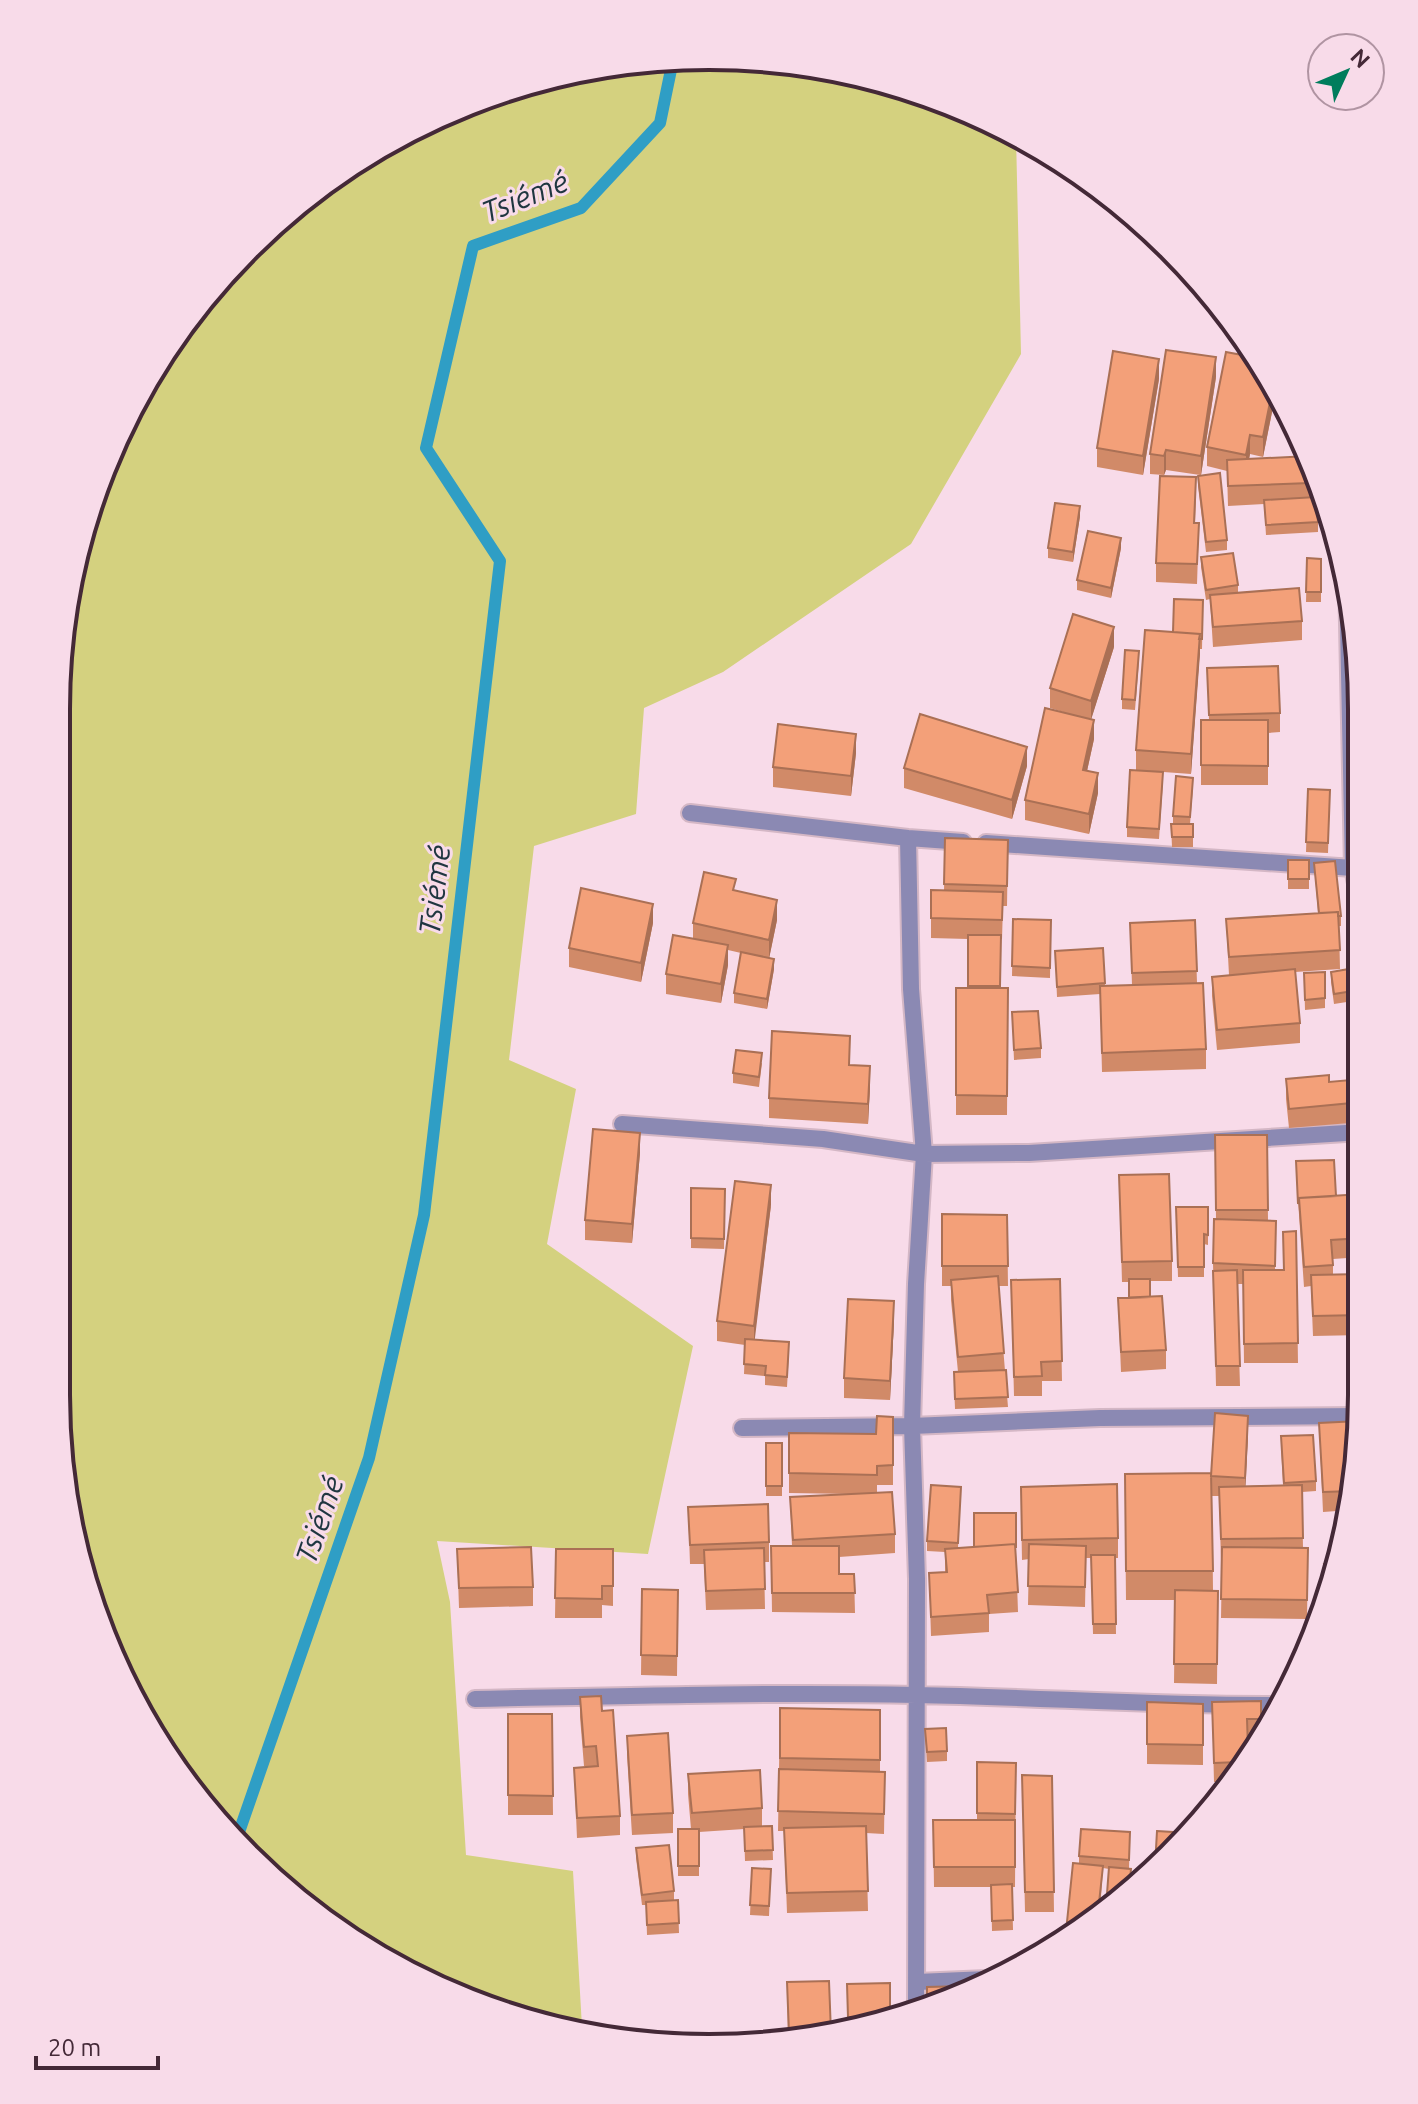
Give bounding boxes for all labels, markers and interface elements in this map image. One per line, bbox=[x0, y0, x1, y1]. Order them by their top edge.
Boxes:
north arrow bbox=[1306, 32, 1386, 112]
text: N bbox=[1346, 43, 1375, 72]
water label: Tsiémé bbox=[476, 163, 573, 229]
water label: Tsiémé bbox=[412, 843, 456, 937]
water label: Tsiémé bbox=[288, 1472, 350, 1568]
scale bar bbox=[36, 2020, 158, 2070]
text: 20 m bbox=[48, 2034, 101, 2061]

